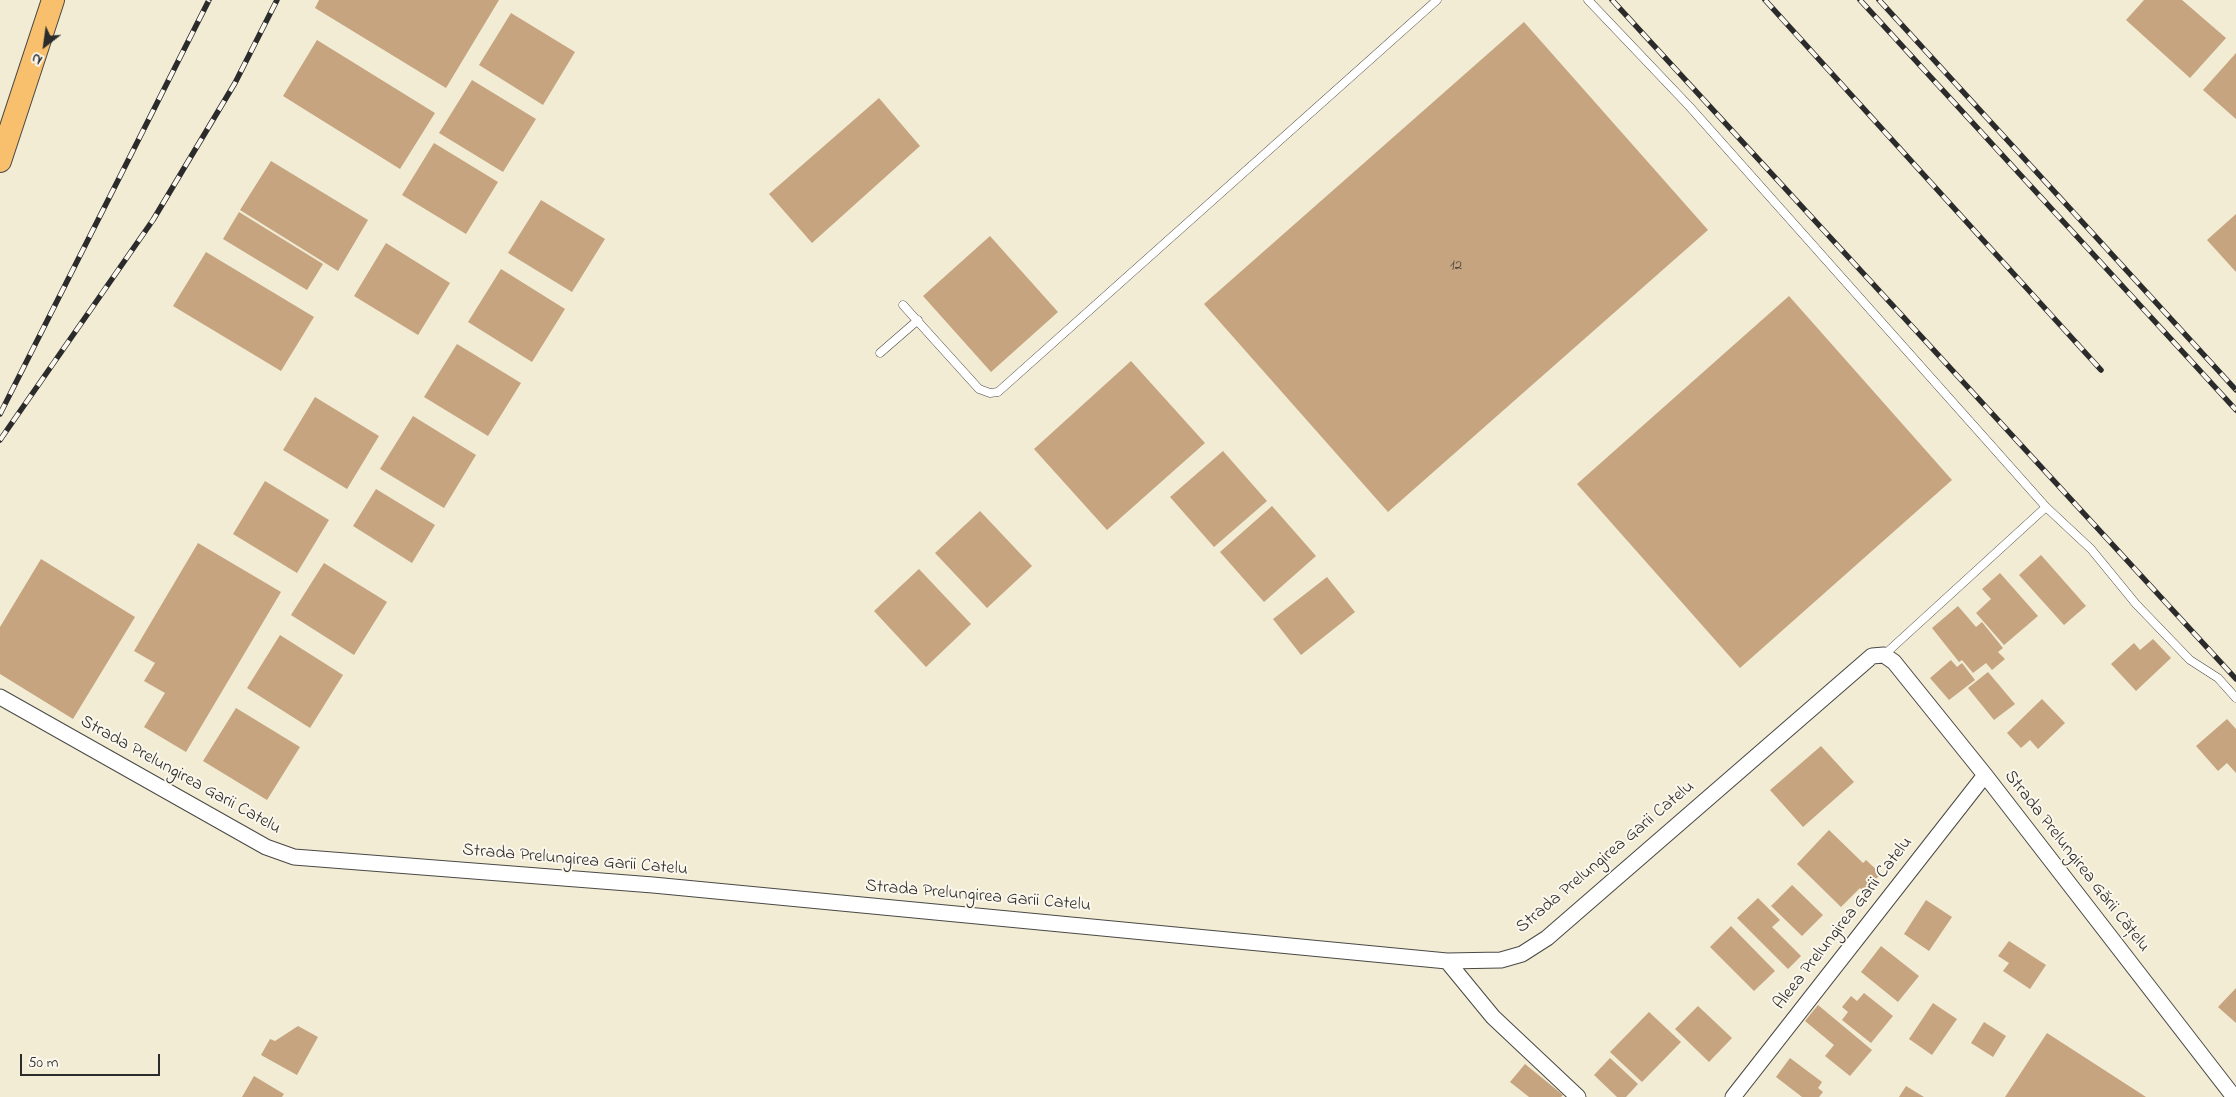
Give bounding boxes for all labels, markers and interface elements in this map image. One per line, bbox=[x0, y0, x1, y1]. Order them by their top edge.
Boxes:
north arrow bbox=[20, 20, 70, 70]
text: N bbox=[28, 47, 47, 70]
house number: 12 bbox=[1450, 258, 1462, 276]
street label: Strada Prelungirea Garii Catelu bbox=[76, 712, 284, 840]
street label: Strada Prelungirea Gării Cățelu bbox=[1998, 767, 2154, 957]
street label: Strada Prelungirea Garii Catelu bbox=[1512, 777, 1700, 939]
street label: Aleea Prelungirea Garii Catelu bbox=[1770, 833, 1918, 1015]
street label: Strada Prelungirea Garii Catelu bbox=[461, 840, 689, 882]
street label: Strada Prelungirea Garii Catelu bbox=[864, 876, 1092, 918]
scale bar bbox=[22, 1044, 162, 1076]
text: 50 m bbox=[28, 1052, 58, 1074]

